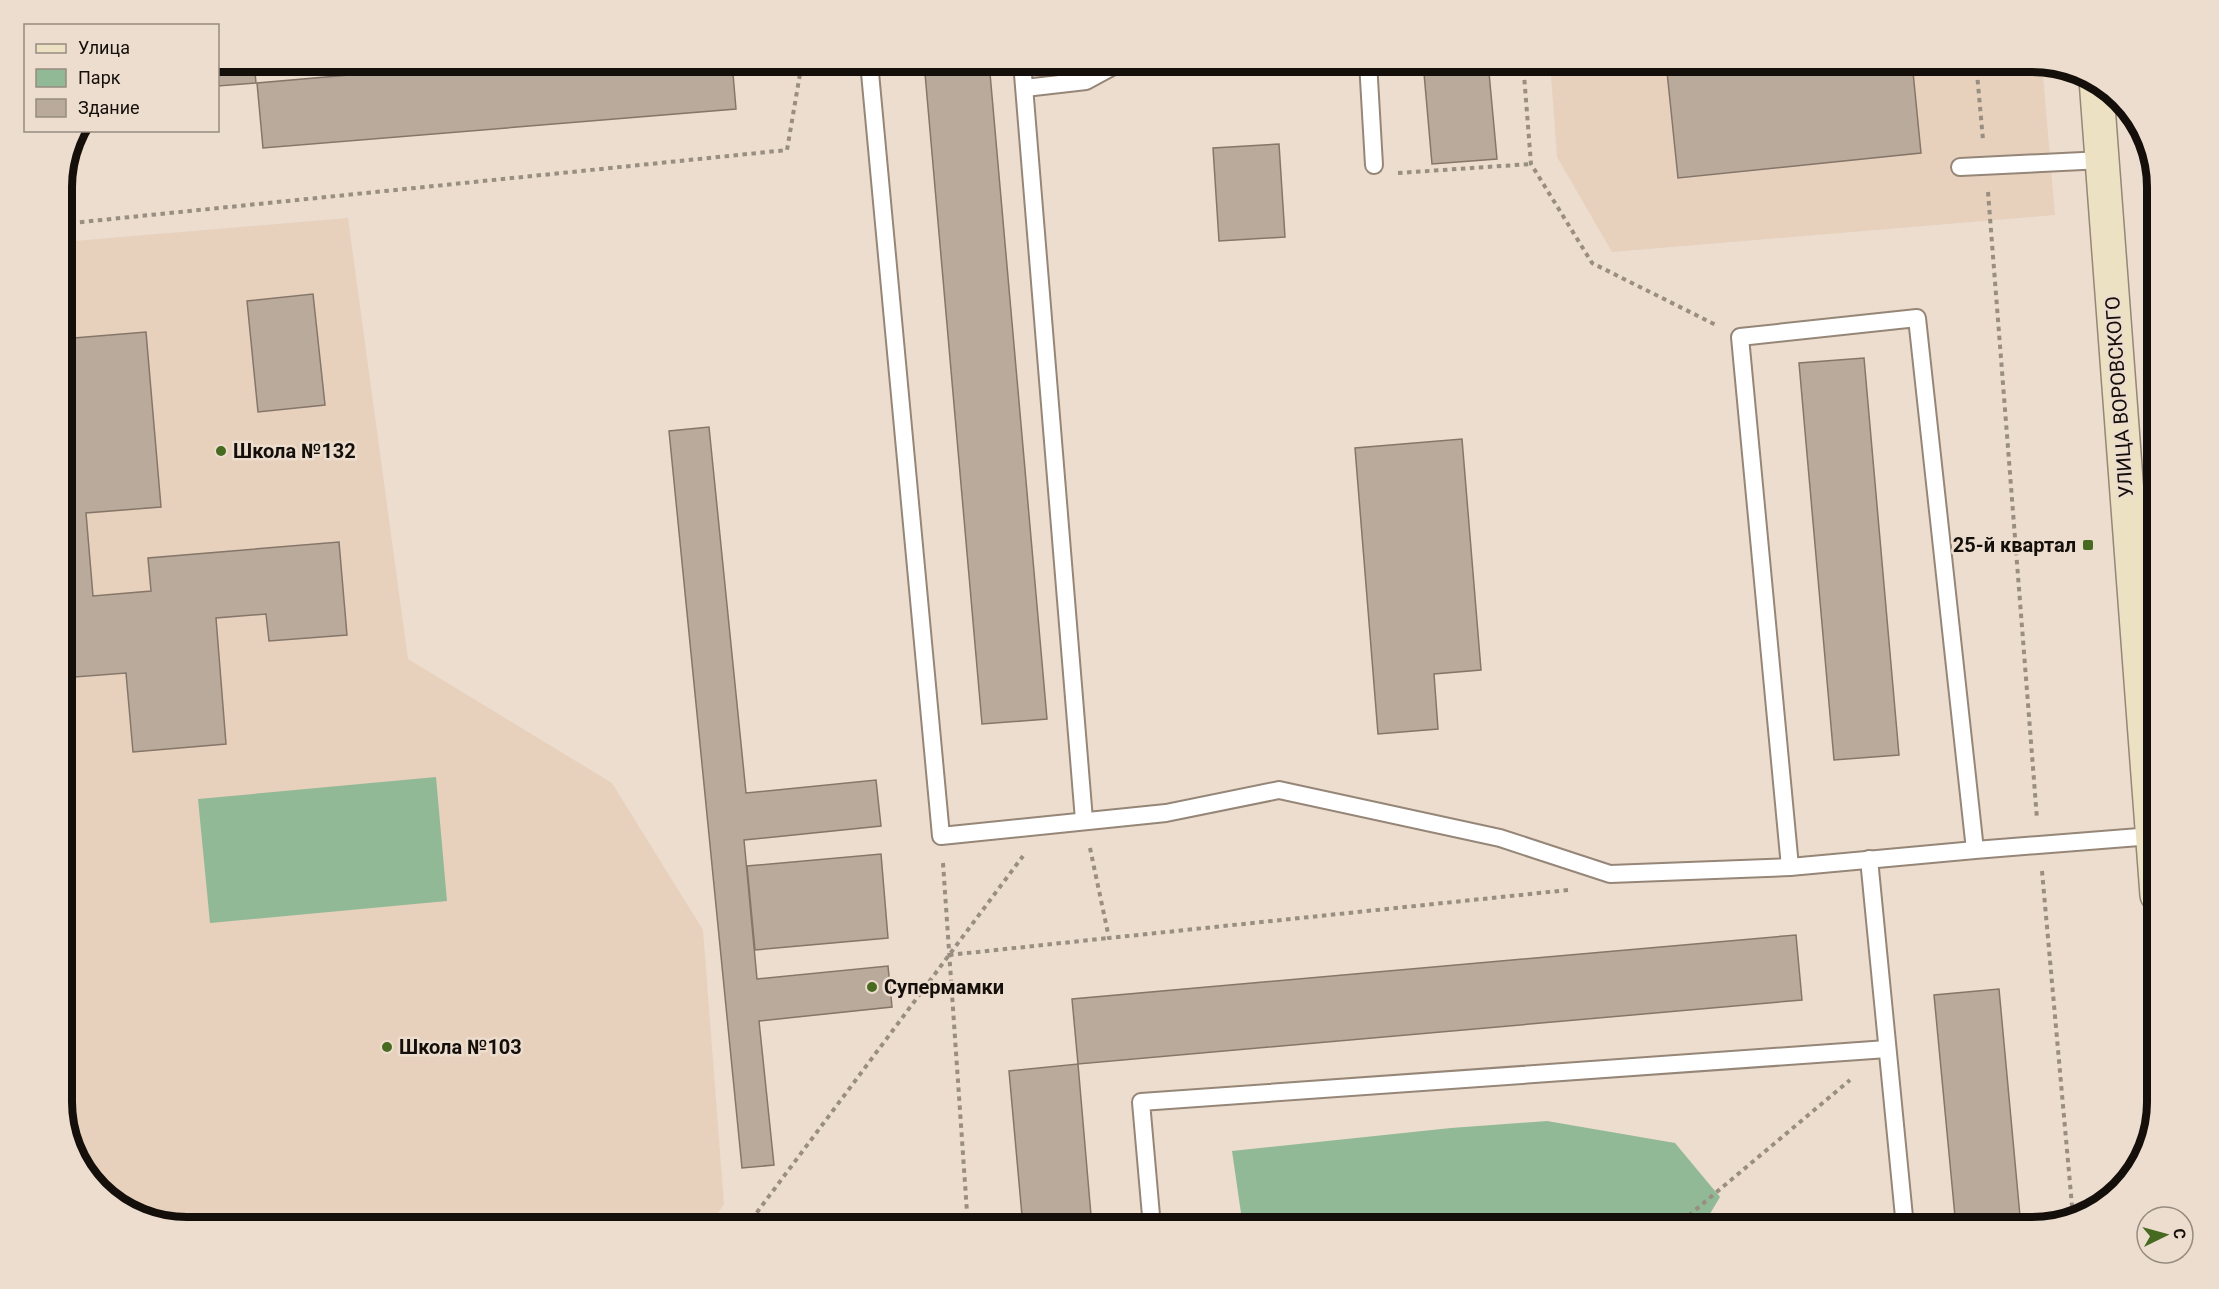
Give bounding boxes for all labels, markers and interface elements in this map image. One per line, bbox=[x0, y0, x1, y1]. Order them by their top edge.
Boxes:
legend bbox=[24, 24, 219, 132]
text: Улица bbox=[78, 37, 130, 58]
text: Парк bbox=[78, 67, 121, 88]
text: Здание bbox=[78, 97, 140, 118]
street label: УЛИЦА ВОРОВСКОГО bbox=[2100, 295, 2138, 499]
place label: Школа №132 bbox=[233, 439, 356, 463]
marker: Школа №132 bbox=[214, 444, 228, 458]
place label: 25-й квартал bbox=[1953, 533, 2076, 557]
marker: 25-й квартал bbox=[2081, 538, 2095, 552]
place label: Супермамки bbox=[884, 975, 1004, 999]
marker: Супермамки bbox=[865, 980, 879, 994]
place label: Школа №103 bbox=[399, 1035, 522, 1059]
marker: Школа №103 bbox=[380, 1040, 394, 1054]
north arrow bbox=[2135, 1205, 2195, 1265]
text: С bbox=[2170, 1228, 2189, 1240]

